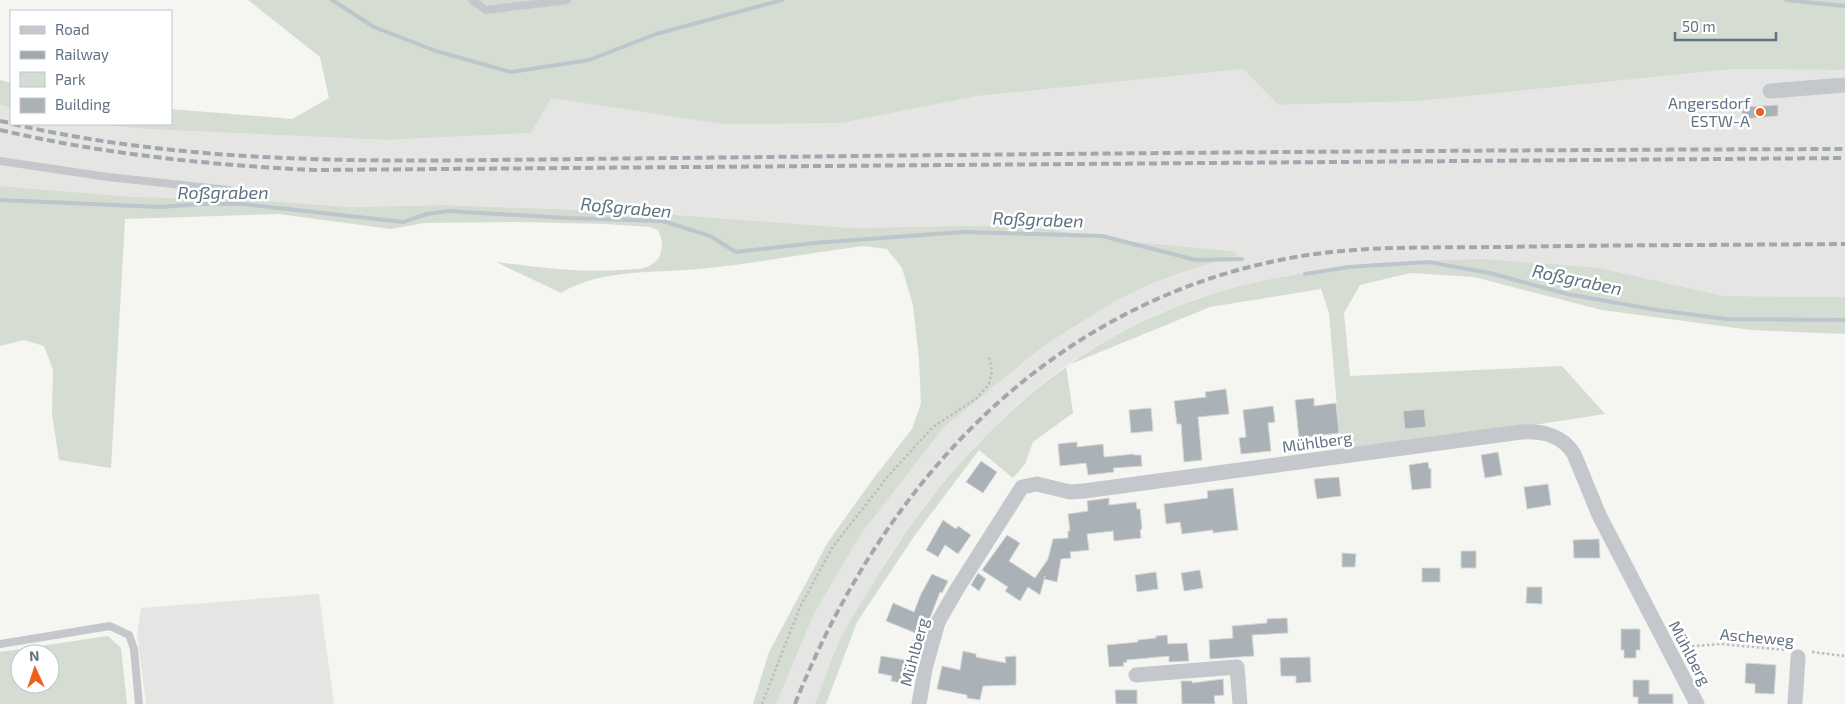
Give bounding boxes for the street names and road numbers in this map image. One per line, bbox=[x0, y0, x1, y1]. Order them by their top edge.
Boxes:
street label: Mühlberg bbox=[1281, 427, 1353, 456]
street label: Mühlberg bbox=[895, 615, 932, 688]
street label: Mühlberg bbox=[1666, 617, 1715, 688]
street label: Ascheweg bbox=[1719, 624, 1795, 649]

